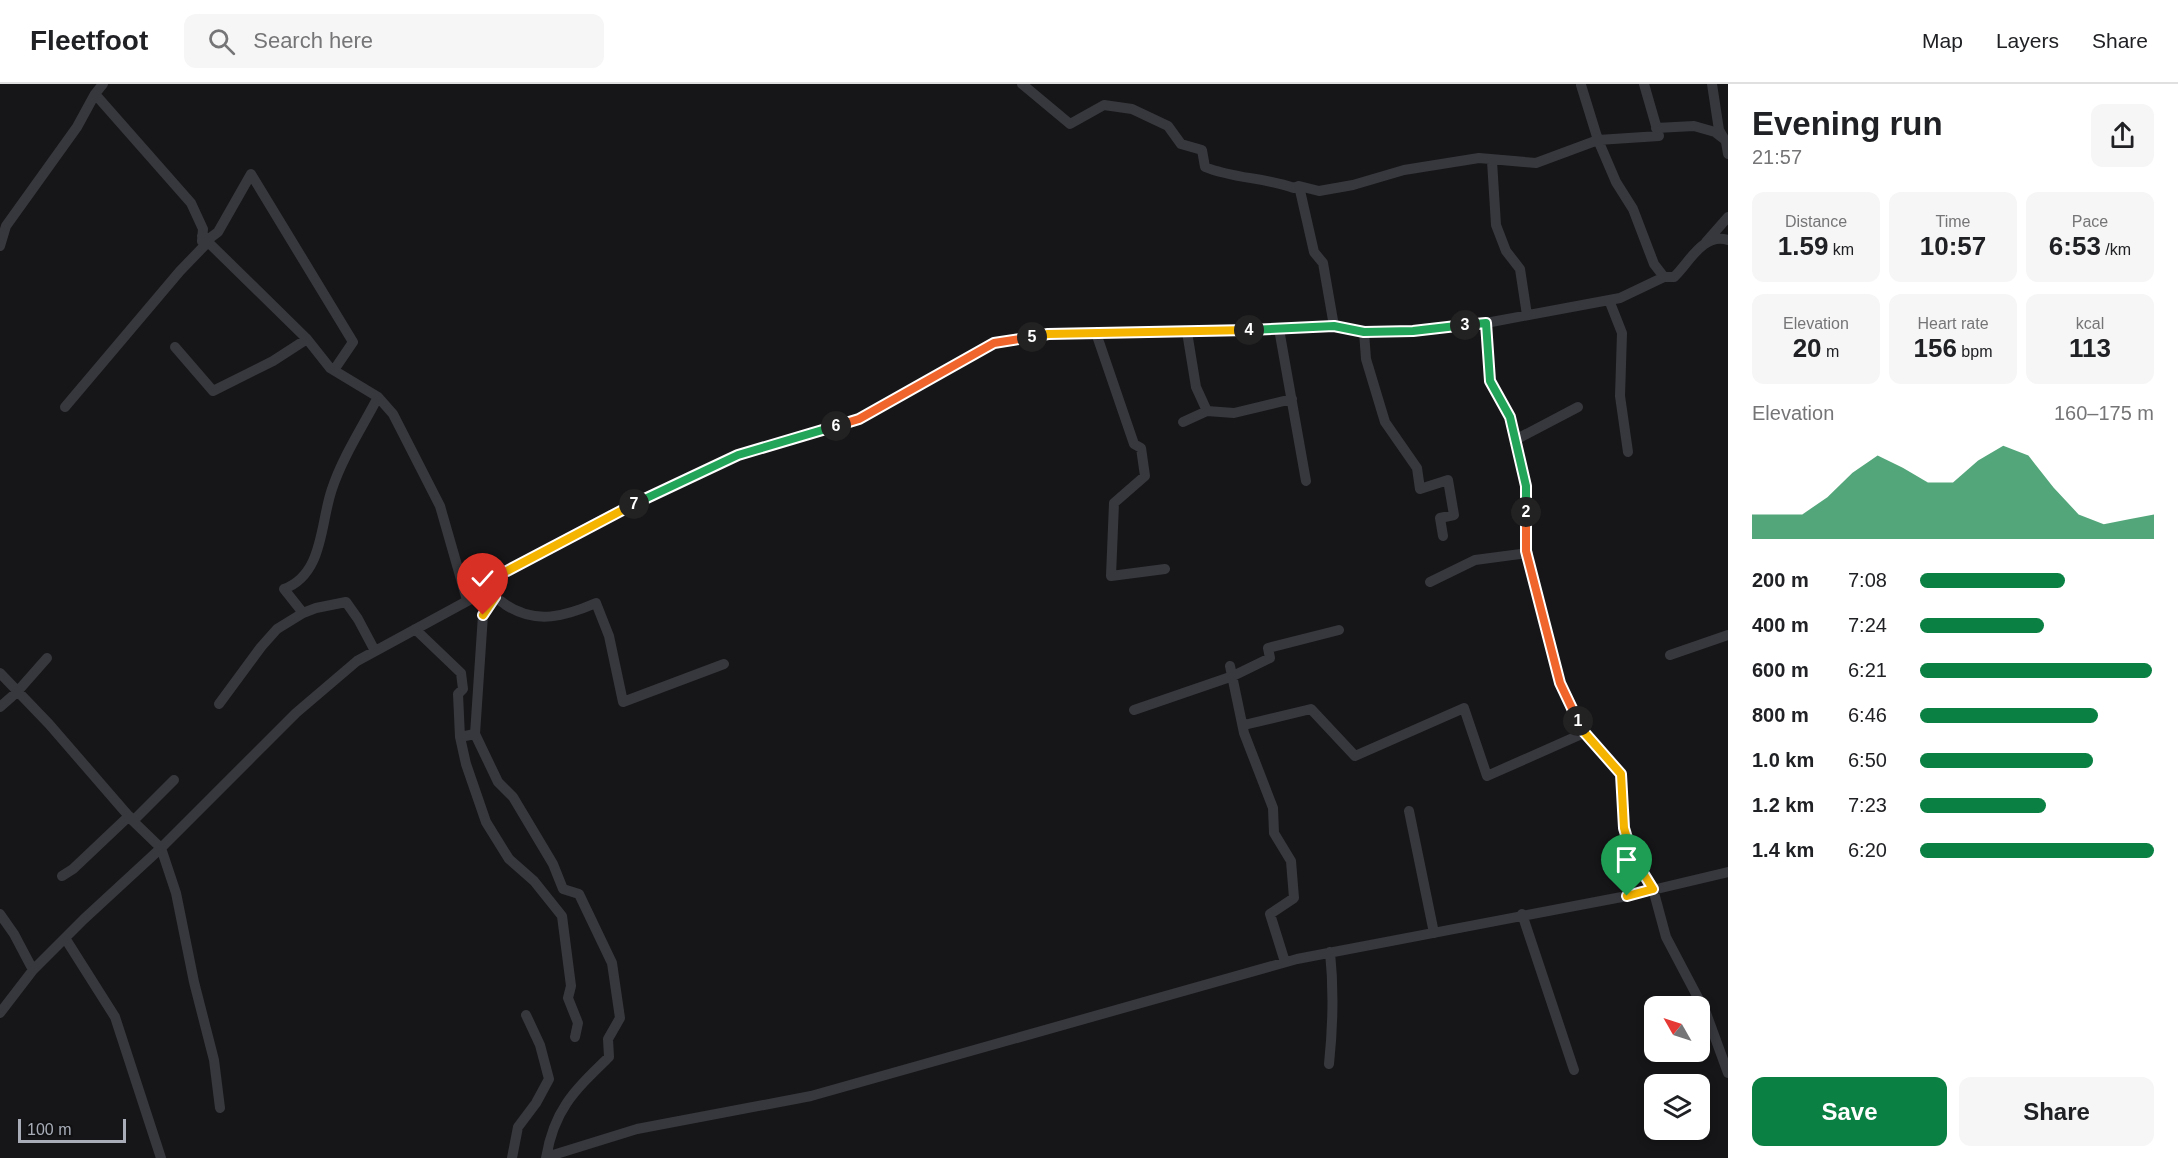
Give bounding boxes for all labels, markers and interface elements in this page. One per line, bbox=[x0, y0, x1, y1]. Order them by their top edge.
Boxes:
search box bbox=[184, 14, 604, 68]
text: Fleetfoot bbox=[30, 25, 148, 56]
icon: search bbox=[205, 25, 238, 58]
text: Search here bbox=[253, 28, 373, 53]
text: Map bbox=[1922, 29, 1963, 52]
text: Layers bbox=[1996, 29, 2059, 52]
text: Share bbox=[2092, 29, 2148, 52]
button: share bbox=[2091, 104, 2154, 167]
text: Evening run bbox=[1752, 105, 1943, 142]
text: 21:57 bbox=[1752, 146, 1802, 168]
text: Distance bbox=[1785, 213, 1847, 230]
text: Time bbox=[1936, 213, 1970, 230]
text: Pace bbox=[2072, 213, 2108, 230]
text: 1.59 bbox=[1778, 231, 1828, 261]
text: 10:57 bbox=[1920, 231, 1986, 261]
text: 6:53 bbox=[2049, 231, 2101, 261]
text: km bbox=[1828, 241, 1854, 258]
text: /km bbox=[2101, 241, 2131, 258]
pin: 3 bbox=[1450, 310, 1480, 340]
pin: 4 bbox=[1234, 315, 1264, 345]
text: Elevation bbox=[1783, 315, 1849, 332]
text: Heart rate bbox=[1917, 315, 1989, 332]
text: kcal bbox=[2076, 315, 2104, 332]
text: 3 bbox=[1461, 316, 1469, 333]
text: 4 bbox=[1245, 321, 1253, 338]
pin: 5 bbox=[1017, 322, 1047, 352]
text: 5 bbox=[1028, 328, 1036, 345]
text: 20 bbox=[1793, 333, 1822, 363]
text: 156 bbox=[1914, 333, 1957, 363]
text: 113 bbox=[2069, 333, 2111, 363]
text: m bbox=[1822, 343, 1839, 360]
text: bpm bbox=[1957, 343, 1992, 360]
text: Elevation bbox=[1752, 402, 1834, 424]
text: 160–175 m bbox=[2054, 402, 2154, 424]
pin: 6 bbox=[821, 411, 851, 441]
text: 6 bbox=[832, 417, 840, 434]
pin: 7 bbox=[619, 489, 649, 519]
text: 7 bbox=[630, 495, 638, 512]
pin: 2 bbox=[1511, 497, 1541, 527]
text: 2 bbox=[1522, 503, 1530, 520]
pin bbox=[457, 553, 508, 615]
icon: check bbox=[466, 562, 499, 595]
text: 200 m bbox=[1752, 569, 1809, 591]
text: 7:08 bbox=[1848, 569, 1887, 591]
text: 400 m bbox=[1752, 614, 1809, 636]
text: 7:24 bbox=[1848, 614, 1887, 636]
text: 600 m bbox=[1752, 659, 1809, 681]
text: 6:21 bbox=[1848, 659, 1887, 681]
text: 800 m bbox=[1752, 704, 1809, 726]
text: 6:46 bbox=[1848, 704, 1887, 726]
pin: 1 bbox=[1563, 706, 1593, 736]
text: 1 bbox=[1574, 712, 1582, 729]
text: 1.0 km bbox=[1752, 749, 1814, 771]
text: 6:50 bbox=[1848, 749, 1887, 771]
text: 1.2 km bbox=[1752, 794, 1814, 816]
text: 7:23 bbox=[1848, 794, 1887, 816]
pin bbox=[1601, 834, 1652, 896]
text: 1.4 km bbox=[1752, 839, 1814, 861]
text: 6:20 bbox=[1848, 839, 1887, 861]
icon: arrive bbox=[1610, 843, 1643, 876]
north arrow bbox=[1644, 996, 1710, 1062]
map controls bbox=[1644, 996, 1710, 1140]
button: layers bbox=[1644, 1074, 1710, 1140]
button: Save bbox=[1752, 1077, 1947, 1146]
button: Share bbox=[1959, 1077, 2154, 1146]
scale bar bbox=[18, 1116, 126, 1144]
text: 100 m bbox=[27, 1121, 71, 1138]

